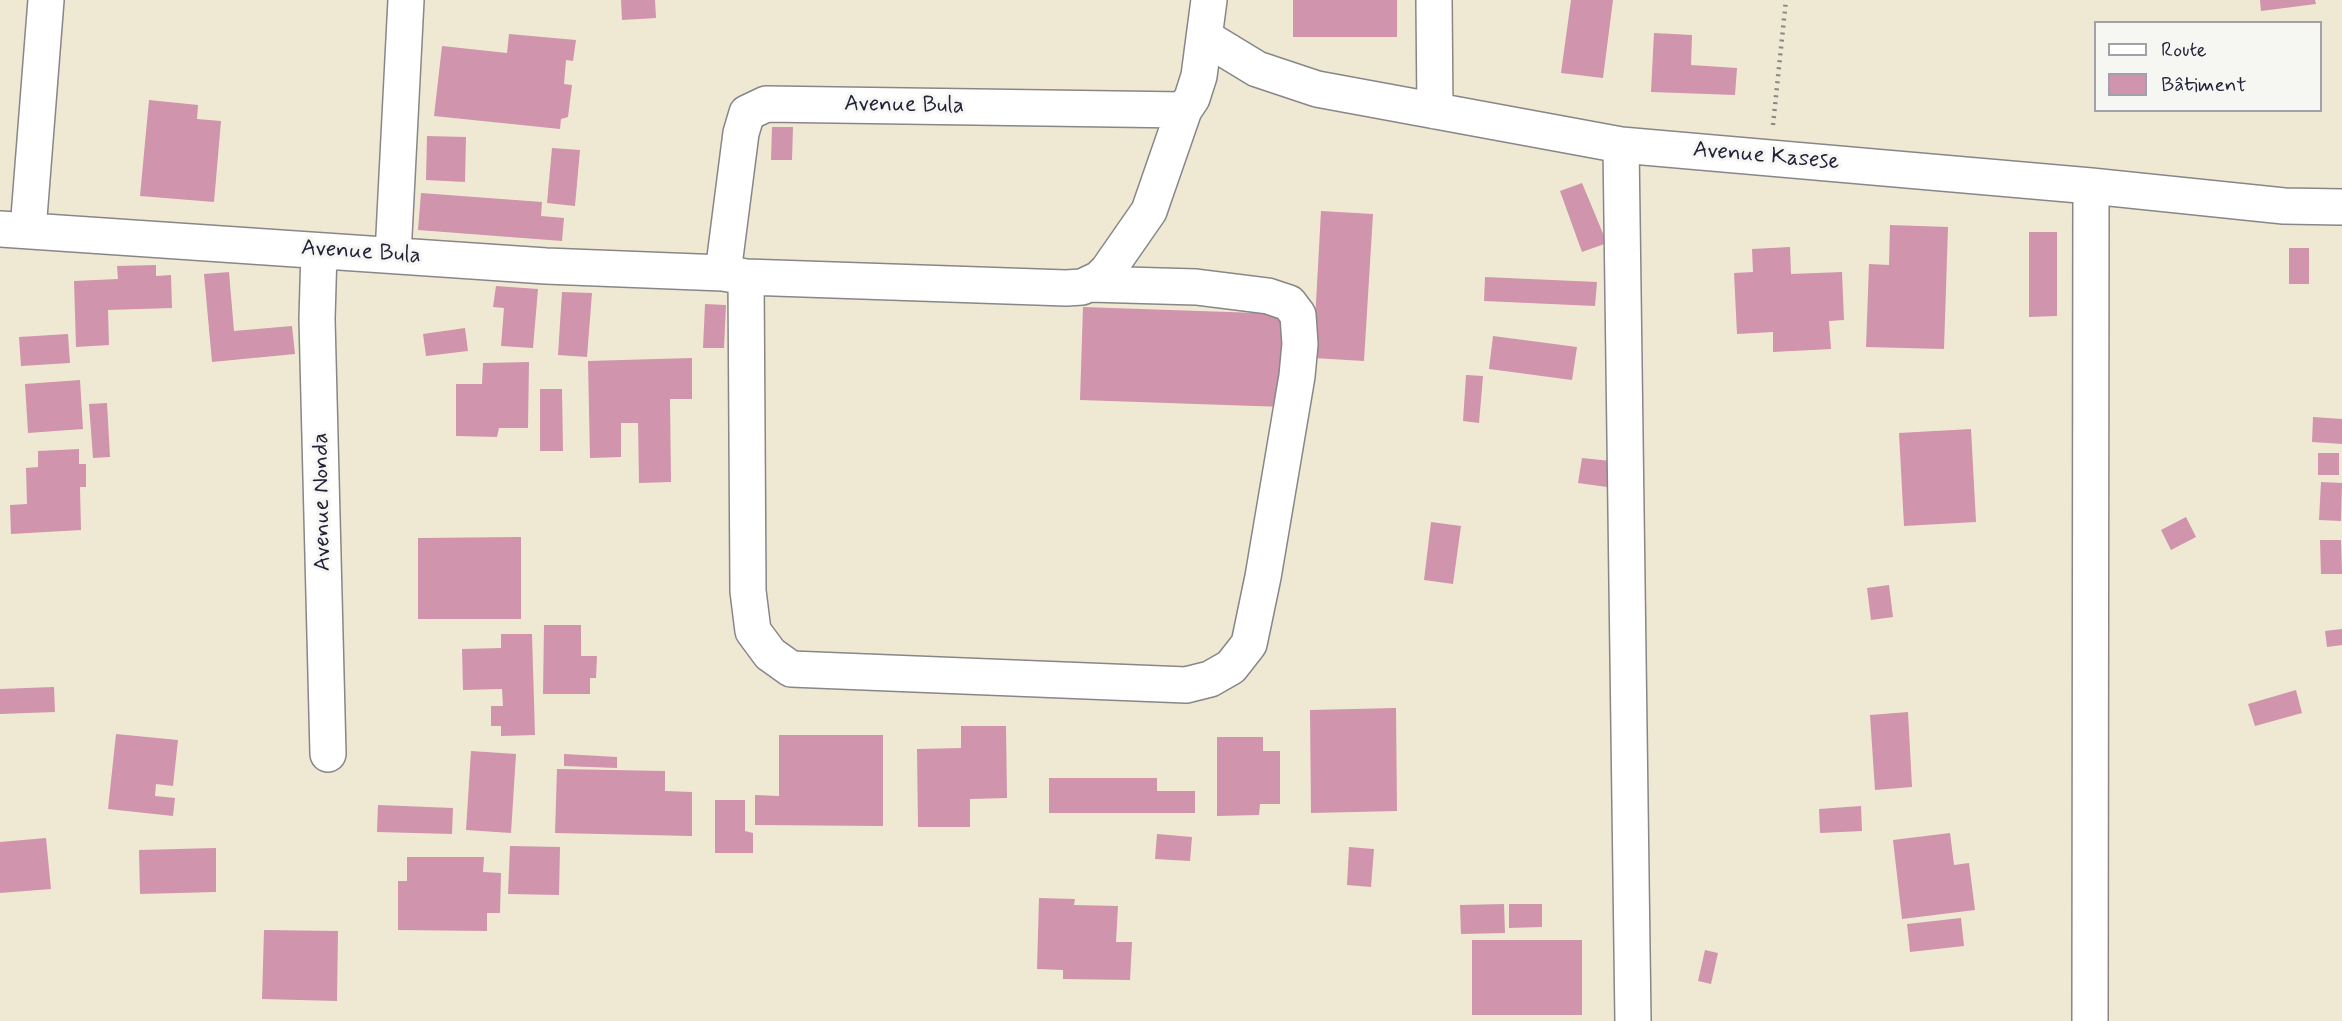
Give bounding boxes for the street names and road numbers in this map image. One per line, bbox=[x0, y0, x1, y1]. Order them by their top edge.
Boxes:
street label: Avenue Bula bbox=[844, 91, 964, 121]
street label: Avenue Kasese bbox=[1692, 137, 1840, 177]
street label: Avenue Bula bbox=[300, 235, 422, 271]
street label: Avenue Nonda bbox=[308, 432, 338, 572]

